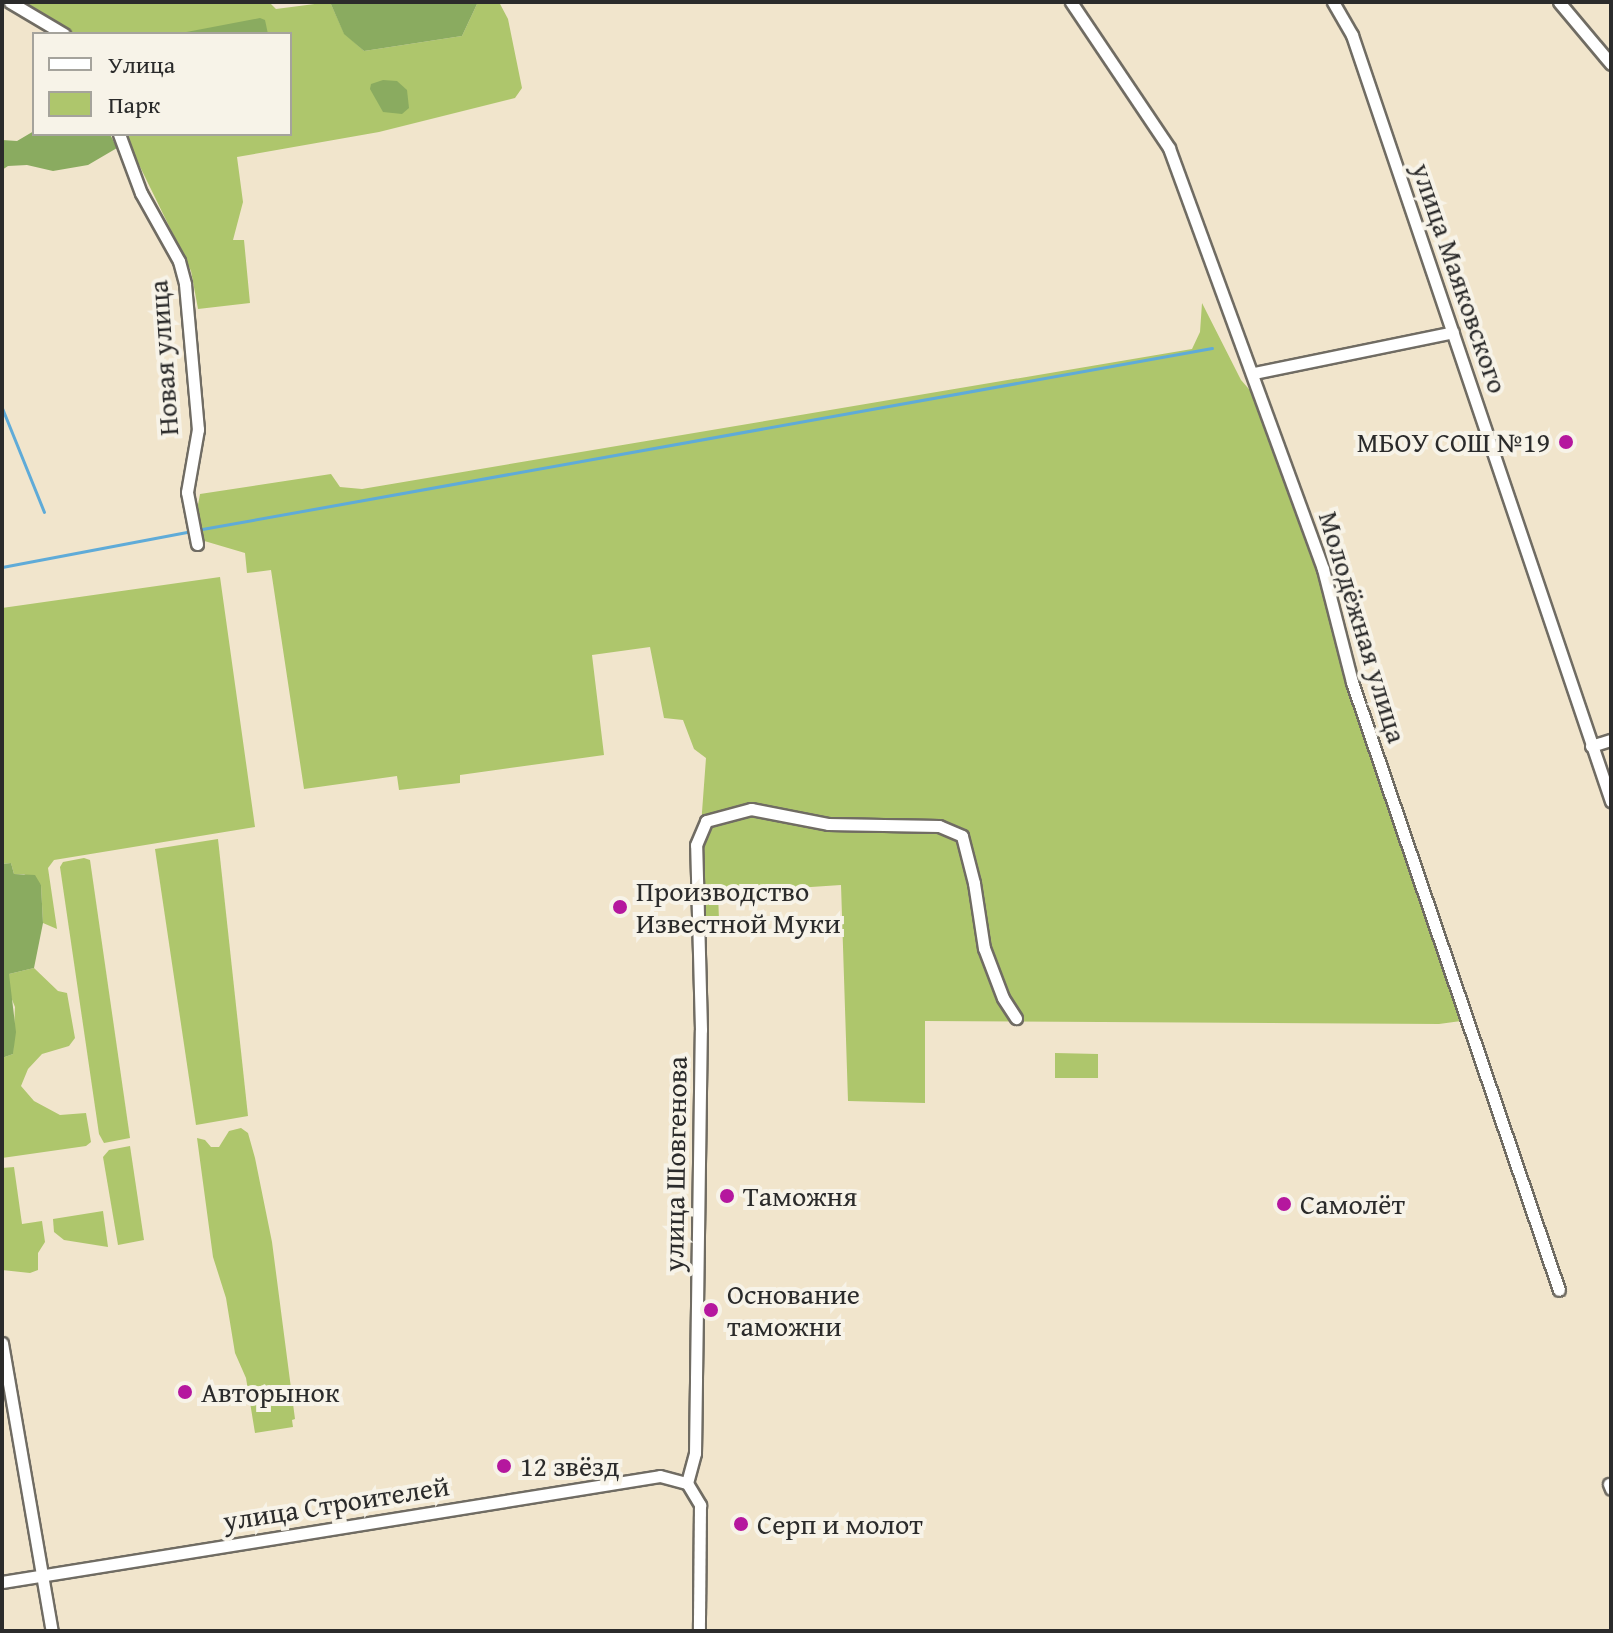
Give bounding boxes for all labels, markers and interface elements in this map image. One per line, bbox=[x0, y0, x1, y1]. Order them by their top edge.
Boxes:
legend bbox=[32, 32, 292, 136]
text: Улица bbox=[108, 47, 175, 82]
text: Парк bbox=[108, 87, 160, 122]
street label: улица Маяковского bbox=[1405, 158, 1515, 398]
street label: Новая улица bbox=[141, 279, 185, 437]
place label: МБОУ СОШ №19 bbox=[1357, 425, 1550, 459]
marker: МБОУ СОШ №19 bbox=[1557, 433, 1575, 451]
street label: Молодёжная улица bbox=[1312, 507, 1414, 747]
place label: Производство Известной Муки bbox=[636, 874, 841, 940]
marker: Производство Известной Муки bbox=[611, 898, 629, 916]
street label: улица Шовгенова bbox=[656, 1056, 694, 1272]
place label: Таможня bbox=[743, 1179, 857, 1213]
marker: Таможня bbox=[718, 1187, 736, 1205]
place label: Самолёт bbox=[1300, 1187, 1405, 1221]
marker: Самолёт bbox=[1275, 1195, 1293, 1213]
place label: Основание таможни bbox=[727, 1277, 860, 1343]
marker: Основание таможни bbox=[702, 1301, 720, 1319]
place label: Авторынок bbox=[201, 1375, 339, 1409]
marker: Авторынок bbox=[176, 1383, 194, 1401]
place label: 12 звёзд bbox=[520, 1449, 619, 1483]
marker: 12 звёзд bbox=[495, 1457, 513, 1475]
street label: улица Строителей bbox=[221, 1469, 451, 1537]
place label: Серп и молот bbox=[757, 1507, 923, 1541]
marker: Серп и молот bbox=[732, 1515, 750, 1533]

